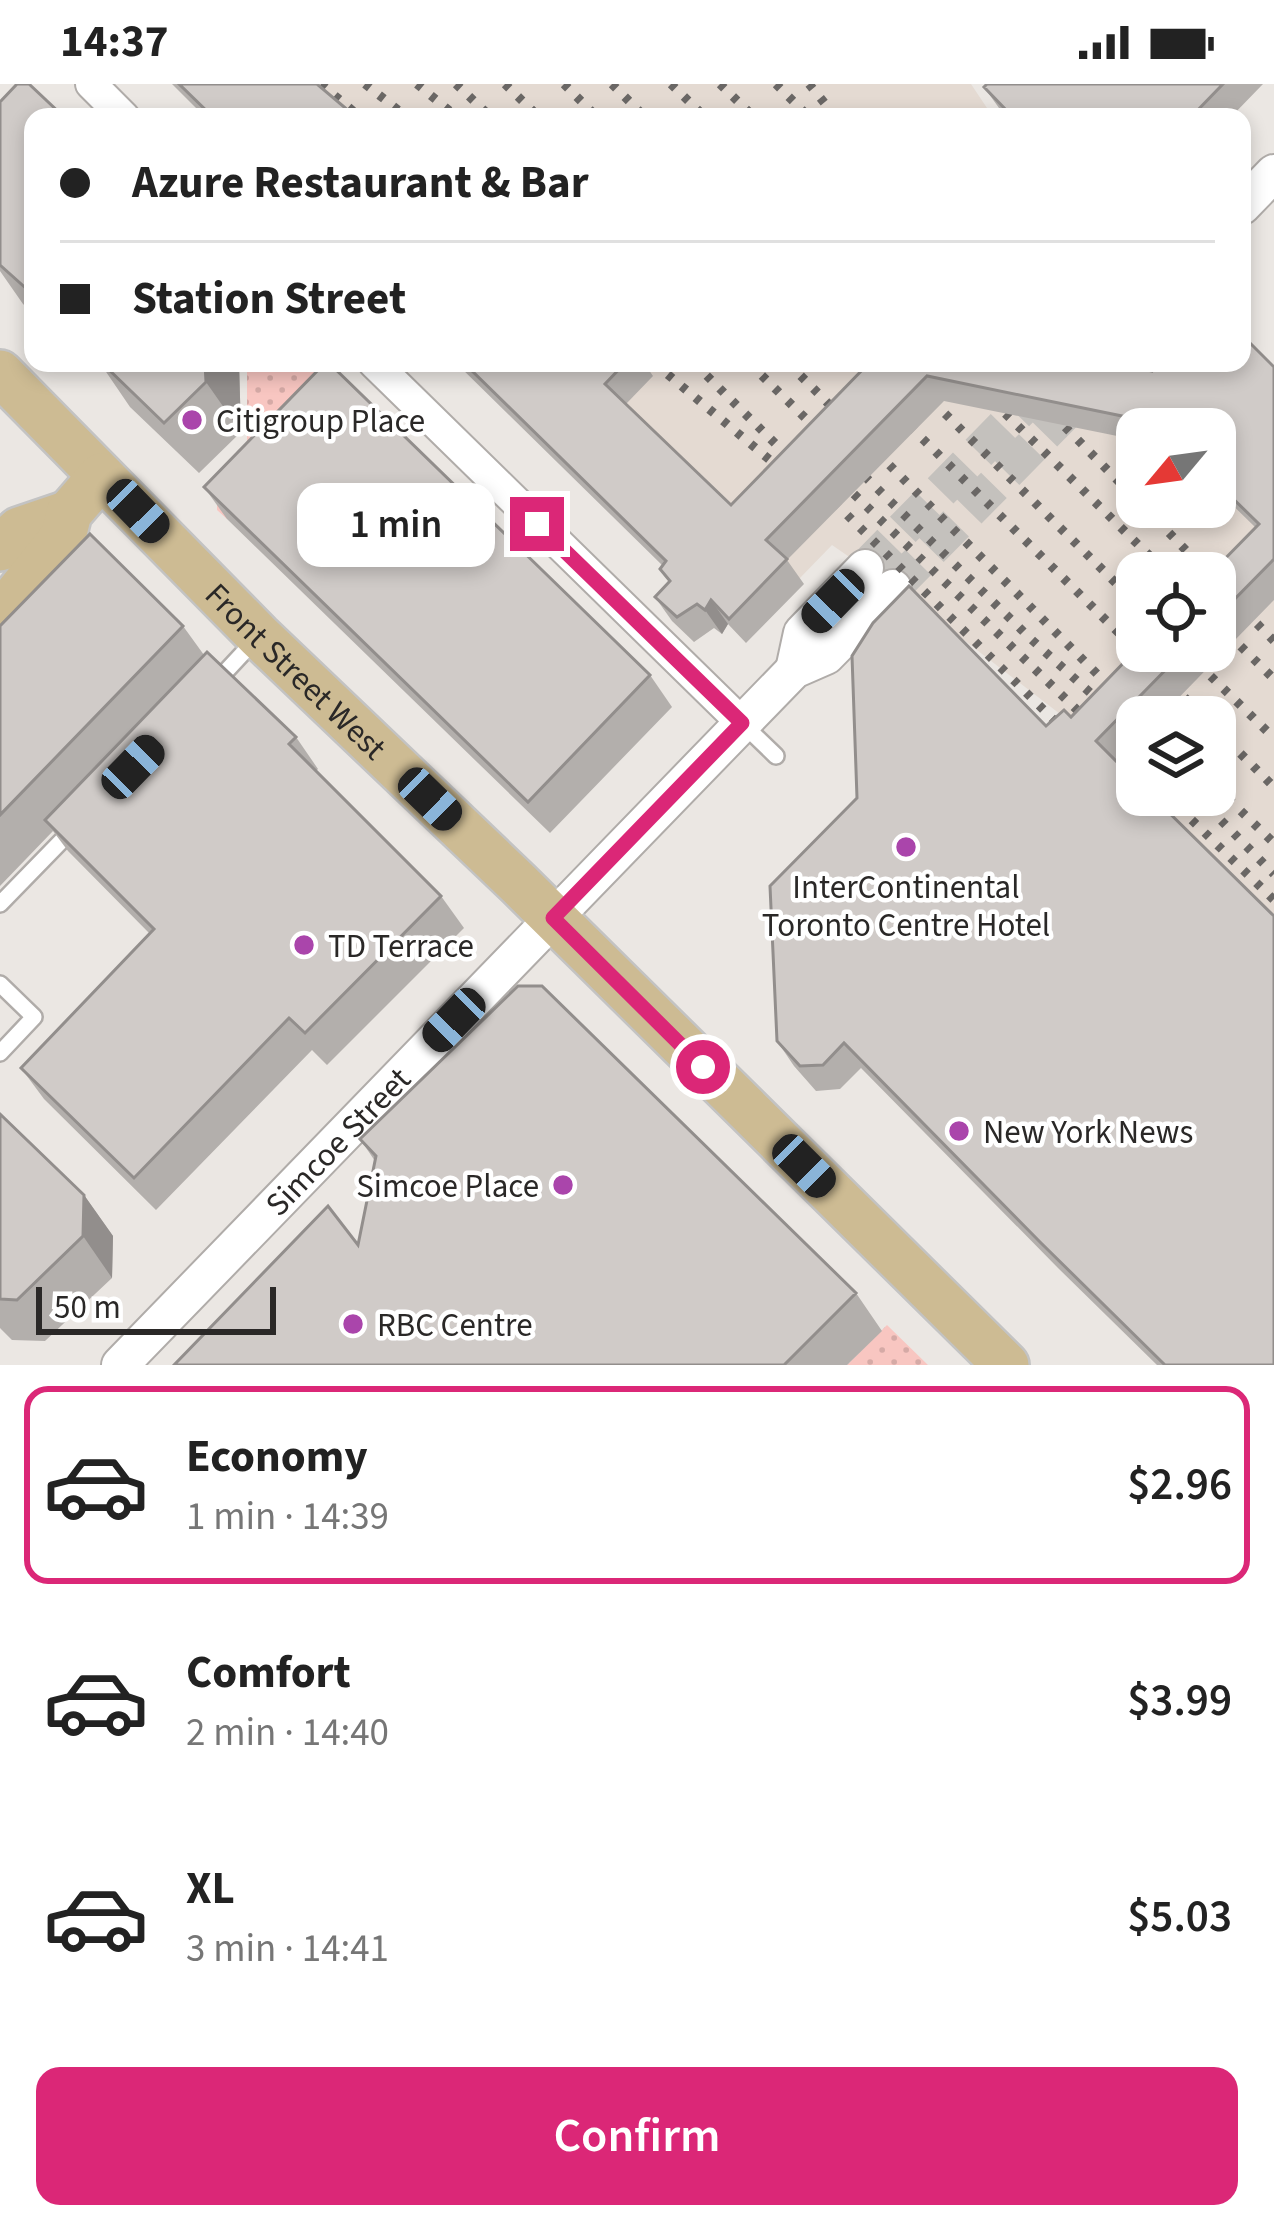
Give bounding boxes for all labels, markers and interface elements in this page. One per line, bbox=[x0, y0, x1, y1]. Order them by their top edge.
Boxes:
text: 14:37 bbox=[60, 10, 169, 74]
text: Azure Restaurant & Bar bbox=[132, 151, 589, 215]
text: Station Street bbox=[132, 267, 406, 331]
place label: Citigroup Place bbox=[216, 398, 425, 445]
marker: Citigroup Place bbox=[179, 407, 205, 433]
north arrow bbox=[1116, 408, 1236, 528]
map controls bbox=[1116, 408, 1236, 816]
car bbox=[100, 473, 176, 549]
callout: 1 min bbox=[297, 482, 495, 566]
text: 1 min bbox=[350, 497, 442, 553]
route end bbox=[510, 497, 564, 551]
button: locate bbox=[1116, 552, 1236, 672]
car bbox=[795, 563, 871, 639]
street label: Front Street West bbox=[194, 573, 397, 771]
button: layers bbox=[1116, 696, 1236, 816]
car bbox=[95, 729, 171, 805]
car bbox=[392, 761, 468, 837]
marker: InterContinental Toronto Centre Hotel bbox=[893, 834, 919, 860]
place label: InterContinental Toronto Centre Hotel bbox=[762, 864, 1050, 949]
place label: TD Terrace bbox=[328, 923, 474, 970]
marker: TD Terrace bbox=[291, 932, 317, 958]
car bbox=[416, 982, 492, 1058]
route start bbox=[676, 1040, 730, 1094]
street label: Simcoe Street bbox=[255, 1057, 422, 1227]
place label: New York News bbox=[983, 1109, 1193, 1156]
marker: New York News bbox=[946, 1118, 972, 1144]
car bbox=[766, 1128, 842, 1204]
place label: Simcoe Place bbox=[356, 1163, 539, 1210]
marker: Simcoe Place bbox=[550, 1172, 576, 1198]
scale bar bbox=[36, 1281, 276, 1334]
text: 50 m bbox=[54, 1284, 121, 1331]
place label: RBC Centre bbox=[377, 1302, 533, 1349]
marker: RBC Centre bbox=[340, 1311, 366, 1337]
text: Economy bbox=[186, 1425, 368, 1489]
icon: car bbox=[42, 1431, 150, 1539]
text: $2.96 bbox=[1127, 1453, 1232, 1517]
text: 1 min · 14:39 bbox=[186, 1489, 389, 1545]
text: Comfort bbox=[186, 1641, 351, 1705]
icon: car bbox=[42, 1647, 150, 1755]
text: $3.99 bbox=[1127, 1669, 1232, 1733]
text: 2 min · 14:40 bbox=[186, 1705, 389, 1761]
text: XL bbox=[186, 1857, 235, 1921]
icon: car bbox=[42, 1863, 150, 1971]
text: $5.03 bbox=[1127, 1885, 1232, 1949]
text: 3 min · 14:41 bbox=[186, 1921, 389, 1977]
button: Confirm bbox=[36, 2067, 1238, 2205]

